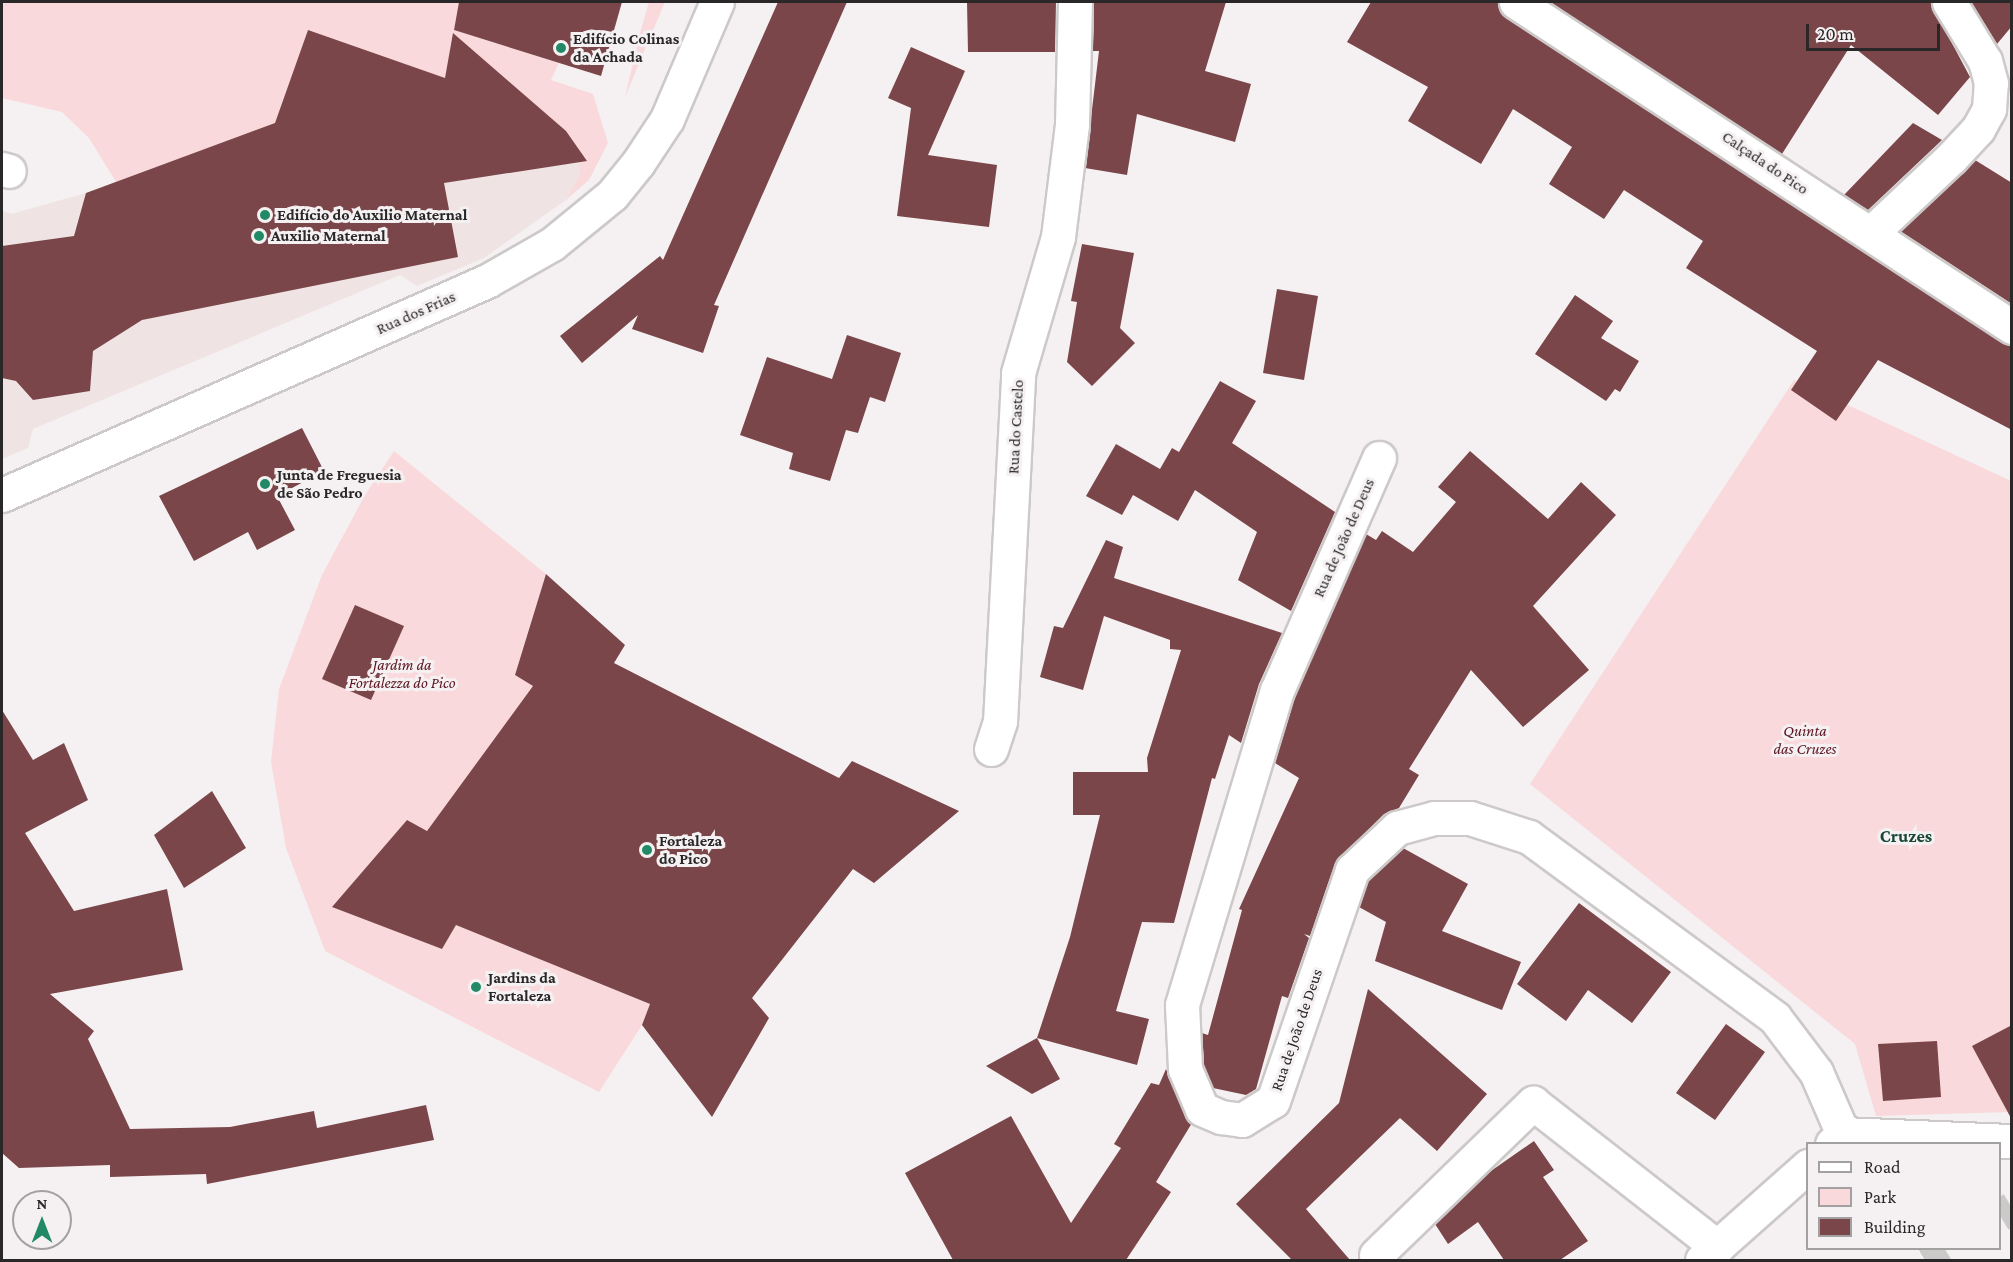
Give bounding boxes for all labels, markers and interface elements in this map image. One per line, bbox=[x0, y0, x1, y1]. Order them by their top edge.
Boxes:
scale bar bbox=[1809, 12, 1942, 50]
text: 20 m bbox=[1817, 24, 1854, 44]
place label: Edifício Colinas da Achada bbox=[573, 29, 679, 67]
marker: Edifício Colinas da Achada bbox=[554, 41, 568, 55]
street label: Calçada do Pico bbox=[1718, 127, 1812, 199]
place label: Edifício do Auxilio Maternal bbox=[277, 205, 467, 225]
marker: Edifício do Auxilio Maternal bbox=[258, 208, 272, 222]
place label: Auxilio Maternal bbox=[271, 226, 386, 246]
marker: Auxilio Maternal bbox=[252, 229, 266, 243]
street label: Rua dos Frias bbox=[373, 287, 459, 339]
street label: Rua do Castelo bbox=[1004, 379, 1028, 475]
place label: Junta de Freguesia de São Pedro bbox=[277, 465, 402, 503]
street label: Rua de João de Deus bbox=[1309, 476, 1379, 600]
marker: Junta de Freguesia de São Pedro bbox=[258, 477, 272, 491]
park label: Jardim da Fortalezza do Pico bbox=[348, 655, 456, 693]
park label: Quinta das Cruzes bbox=[1773, 721, 1837, 759]
district label: Cruzes bbox=[1880, 825, 1932, 847]
place label: Fortaleza do Pico bbox=[659, 831, 722, 869]
marker: Fortaleza do Pico bbox=[640, 843, 654, 857]
street label: Rua de João de Deus bbox=[1267, 966, 1327, 1094]
place label: Jardins da Fortaleza bbox=[488, 968, 556, 1006]
marker: Jardins da Fortaleza bbox=[469, 980, 483, 994]
legend bbox=[1806, 1142, 2001, 1250]
text: Road bbox=[1864, 1157, 1901, 1177]
text: Park bbox=[1864, 1187, 1896, 1207]
north arrow bbox=[12, 1190, 72, 1250]
text: N bbox=[37, 1195, 47, 1212]
text: Building bbox=[1864, 1217, 1925, 1237]

